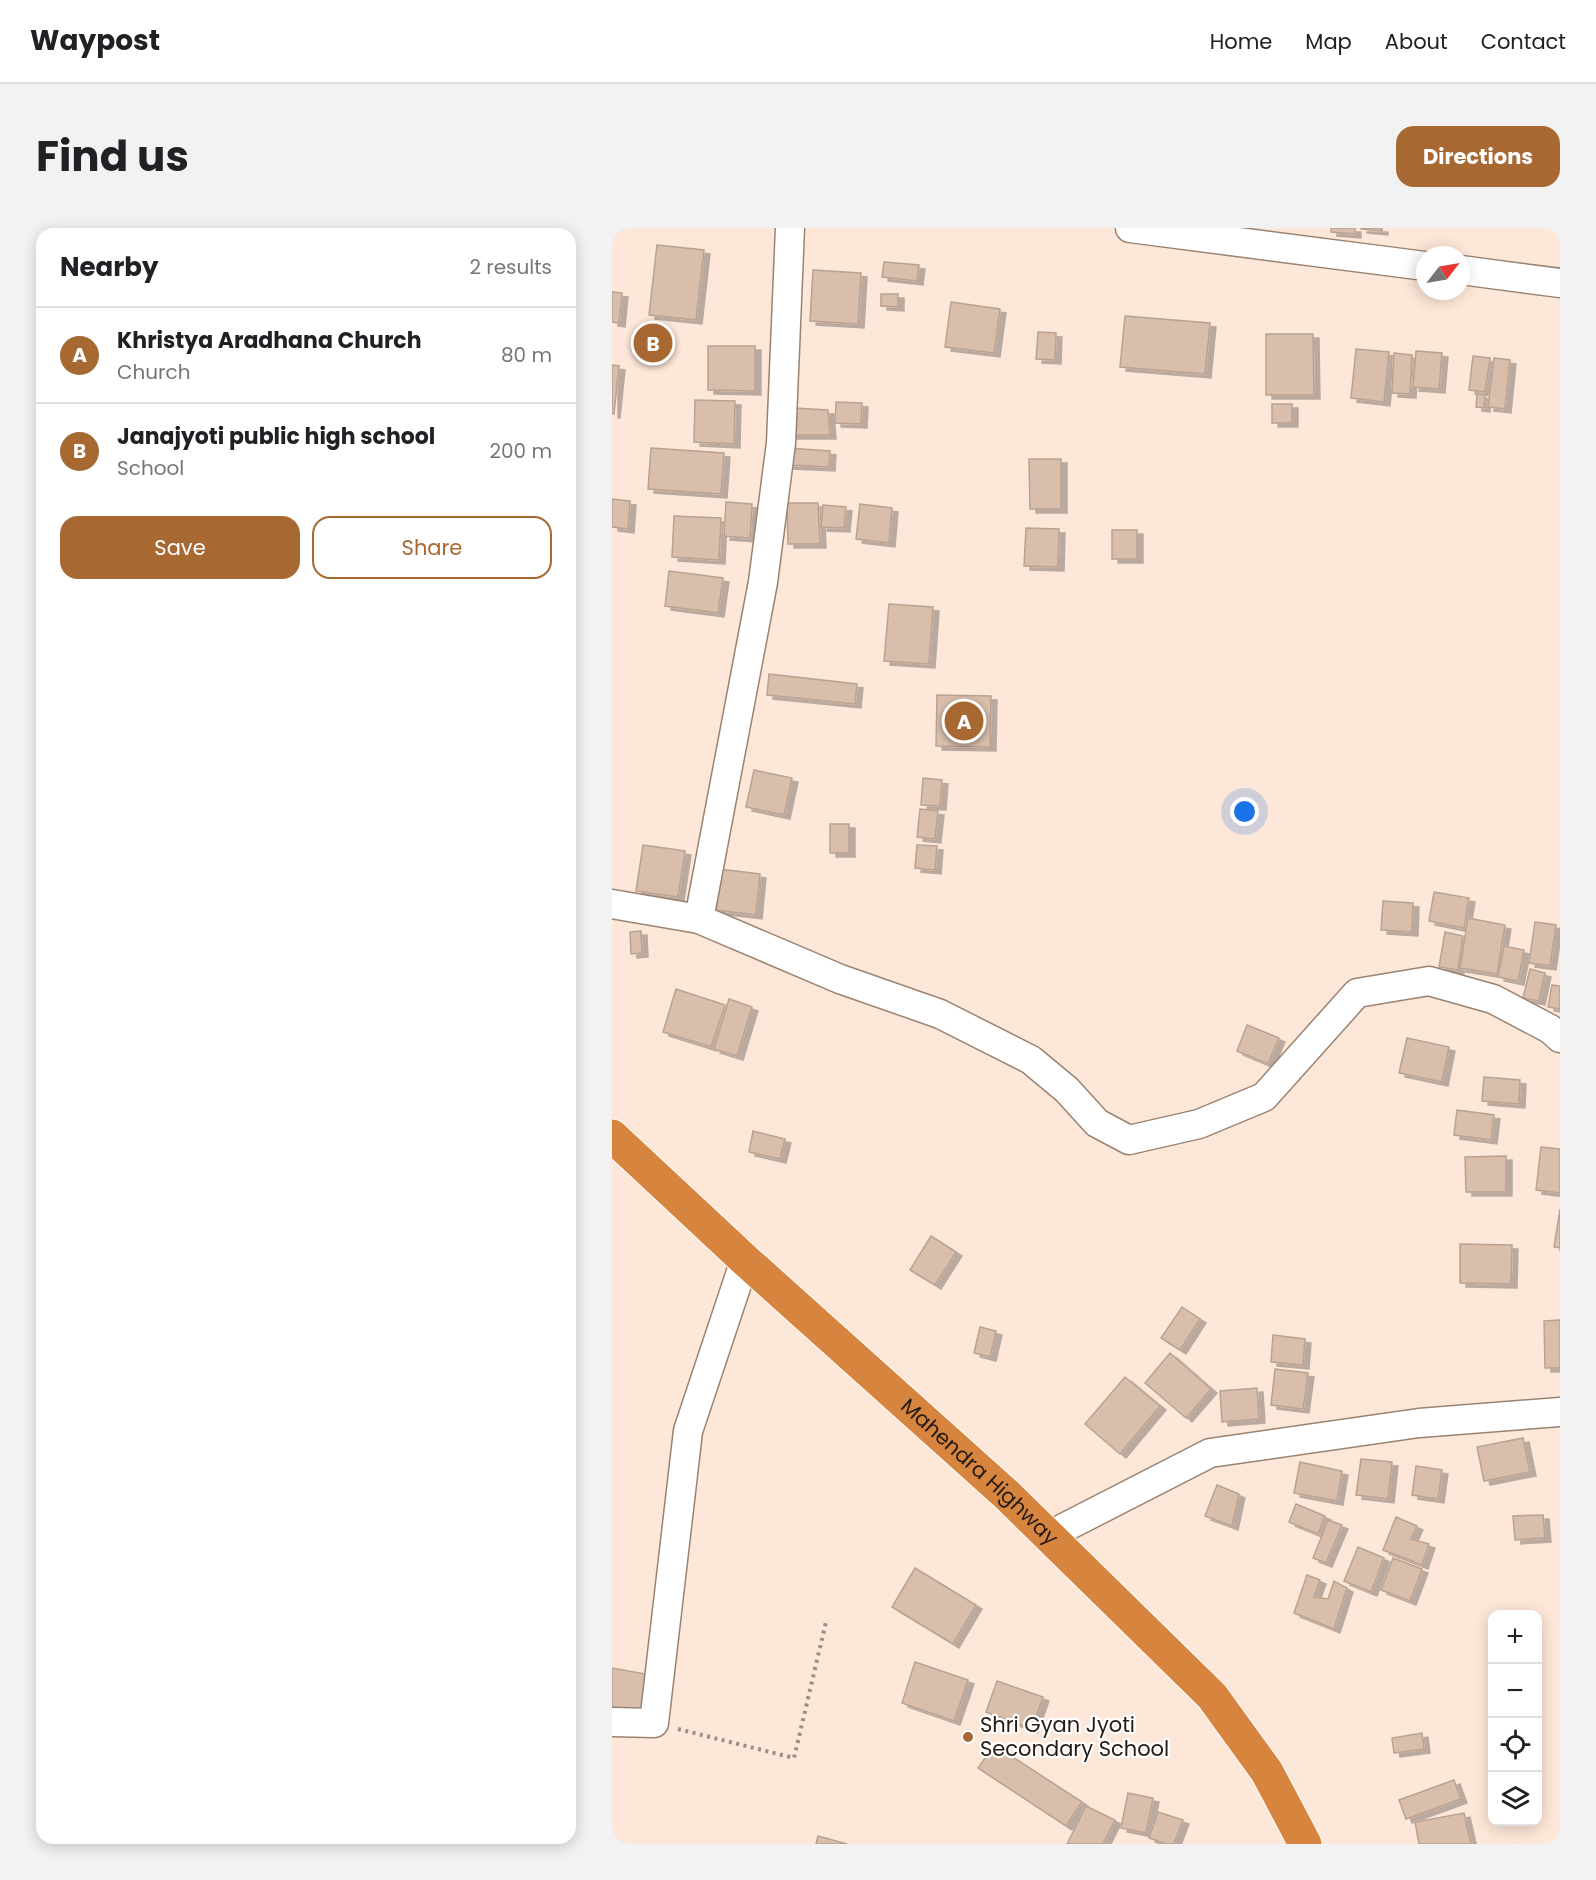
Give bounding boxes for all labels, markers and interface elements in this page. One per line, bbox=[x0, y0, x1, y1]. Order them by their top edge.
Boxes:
text: Waypost bbox=[30, 21, 160, 60]
text: Home bbox=[1210, 27, 1272, 56]
text: Map bbox=[1305, 27, 1352, 56]
text: About bbox=[1385, 27, 1448, 56]
text: Contact bbox=[1481, 27, 1566, 56]
button: Directions bbox=[1396, 126, 1560, 187]
text: Find us bbox=[36, 127, 189, 186]
north arrow bbox=[1416, 246, 1470, 300]
text: Nearby bbox=[60, 249, 158, 285]
text: 2 results bbox=[469, 253, 552, 281]
pin: B bbox=[634, 320, 672, 366]
text: Khristya Aradhana Church bbox=[117, 325, 421, 356]
text: A bbox=[72, 341, 87, 369]
text: 80 m bbox=[501, 341, 552, 369]
text: Church bbox=[117, 358, 190, 386]
text: Janajyoti public high school bbox=[117, 421, 435, 452]
text: B bbox=[73, 437, 86, 465]
text: 200 m bbox=[489, 437, 552, 465]
text: School bbox=[117, 454, 184, 482]
button: Save bbox=[60, 516, 300, 579]
button: Share bbox=[312, 516, 552, 579]
pin: A bbox=[944, 698, 984, 744]
your location bbox=[1230, 797, 1259, 826]
street label: Mahendra Highway bbox=[895, 1392, 1065, 1552]
map controls bbox=[1488, 1610, 1542, 1826]
button: + bbox=[1488, 1610, 1542, 1664]
button: − bbox=[1488, 1664, 1542, 1718]
place label: Shri Gyan Jyoti Secondary School bbox=[980, 1710, 1169, 1763]
button: locate bbox=[1488, 1718, 1542, 1772]
marker: Shri Gyan Jyoti Secondary School bbox=[961, 1730, 975, 1744]
button: layers bbox=[1488, 1772, 1542, 1826]

